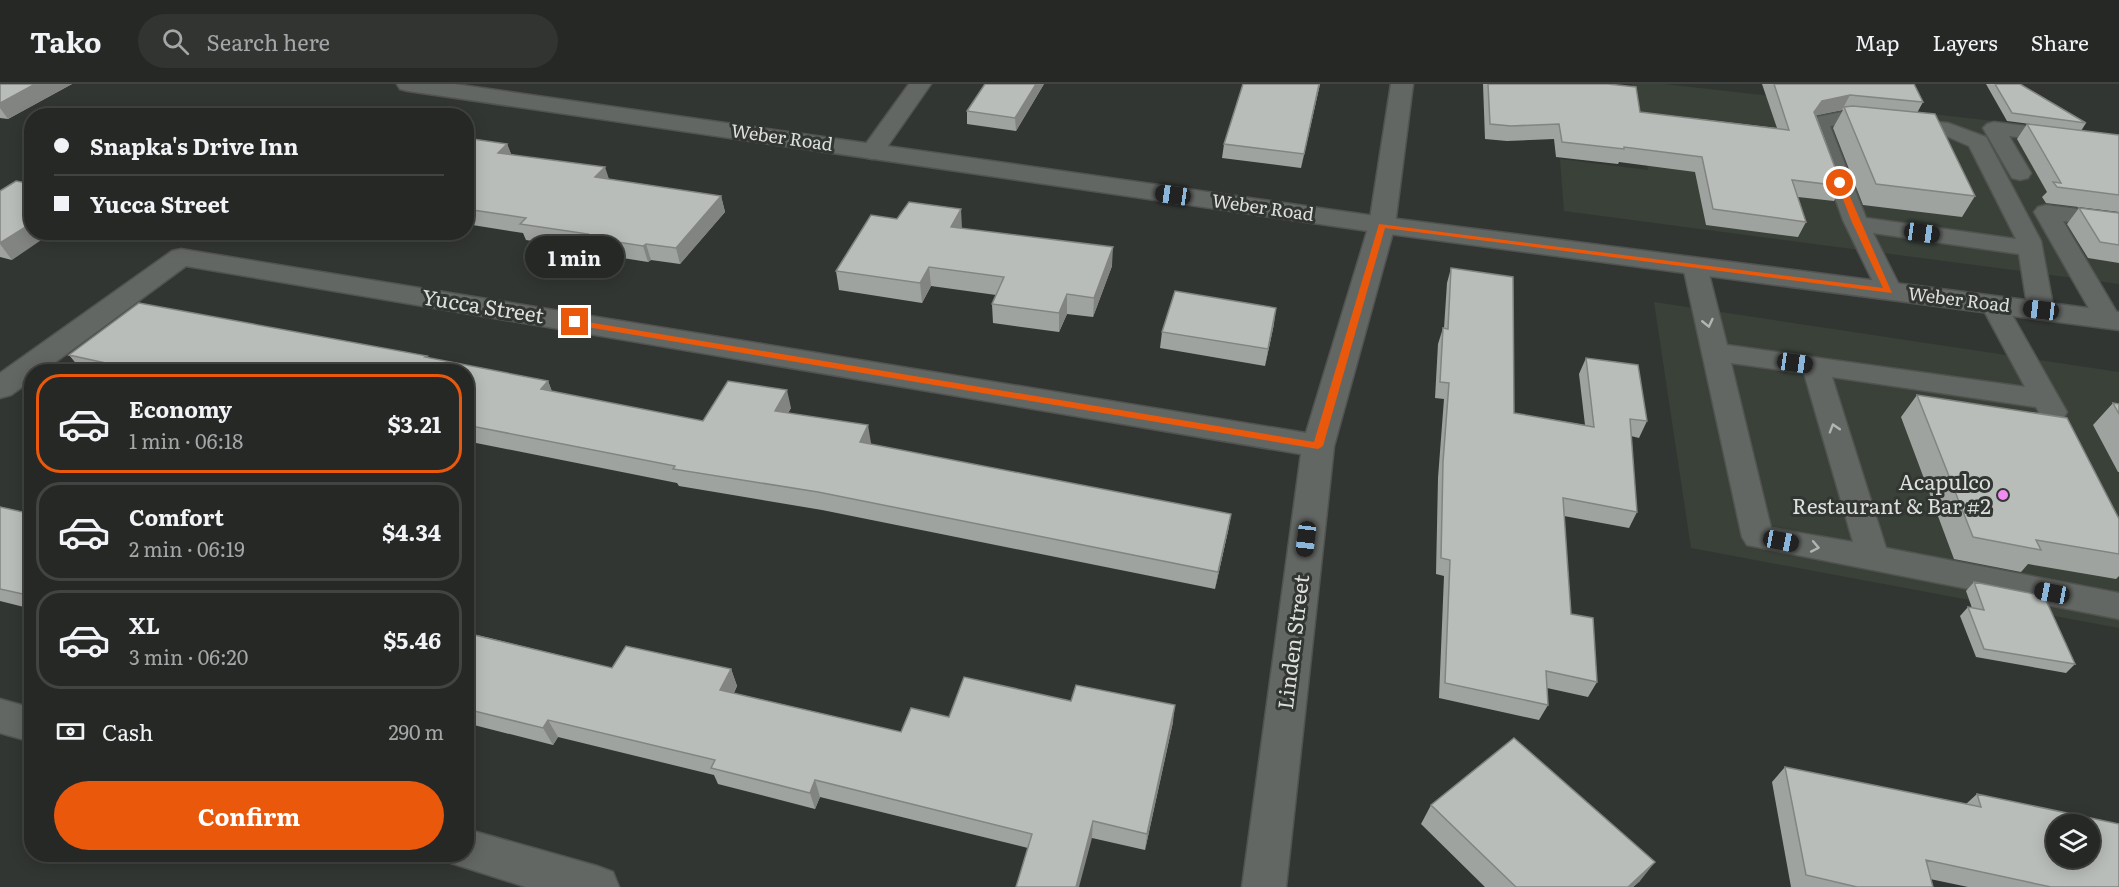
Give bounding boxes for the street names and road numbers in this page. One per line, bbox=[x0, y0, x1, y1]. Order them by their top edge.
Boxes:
street label: Weber Road bbox=[729, 116, 835, 157]
street label: Weber Road bbox=[1210, 186, 1316, 227]
street label: Weber Road bbox=[1907, 279, 2012, 318]
street label: Yucca Street bbox=[420, 280, 547, 330]
street label: Linden Street bbox=[1268, 572, 1315, 711]

